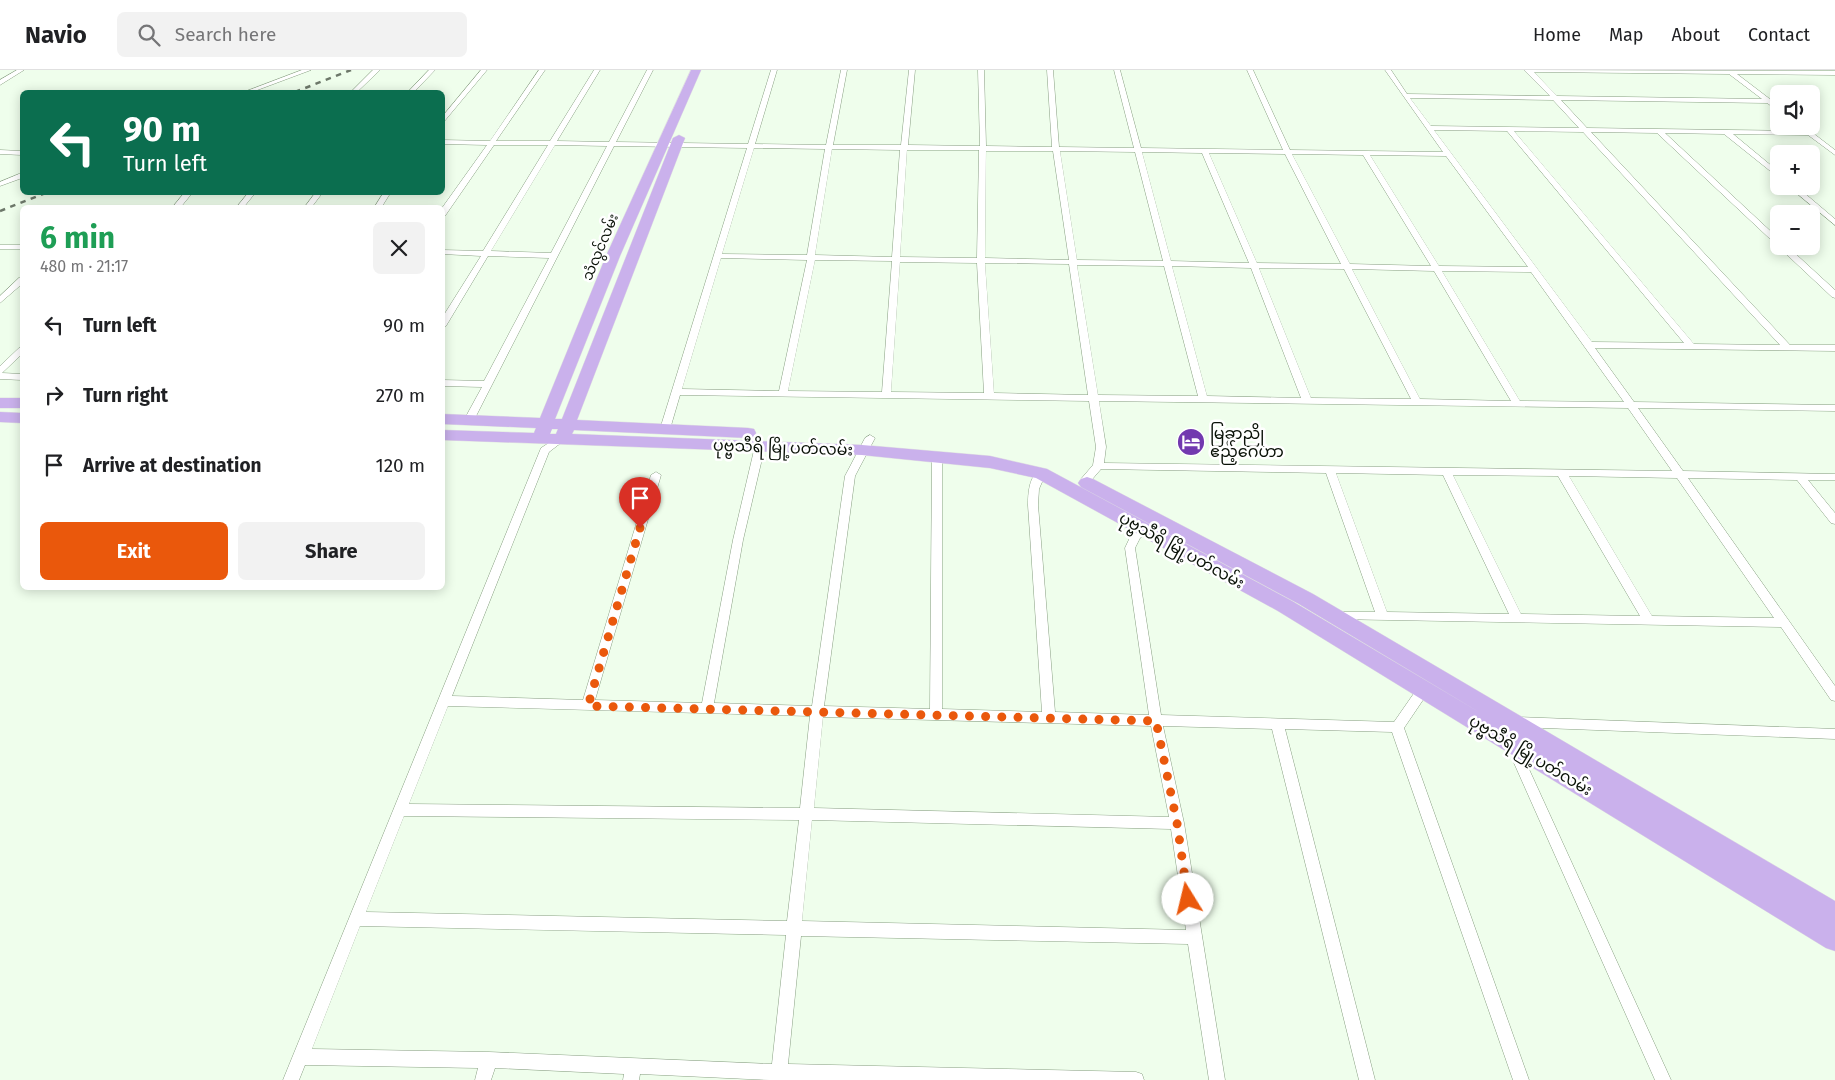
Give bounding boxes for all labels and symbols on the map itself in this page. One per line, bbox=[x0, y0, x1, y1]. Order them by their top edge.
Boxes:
street label: သံလွင်လမ်း bbox=[577, 211, 624, 284]
place label: မြခွာညို ဧည့်ဂေဟာ bbox=[1210, 422, 1284, 465]
hotel icon: မြခွာညို ဧည့်ဂေဟာ bbox=[1176, 427, 1206, 457]
street label: ပုဗ္ဗသီရိ မြို့ပတ်လမ်း bbox=[712, 434, 853, 464]
pin bbox=[619, 477, 661, 528]
street label: ပုဗ္ဗသီရိ မြို့ပတ်လမ်း bbox=[1113, 506, 1249, 597]
street label: ပုဗ္ဗသီရိ မြို့ပတ်လမ်း bbox=[1463, 709, 1597, 804]
position arrow bbox=[1161, 872, 1213, 924]

